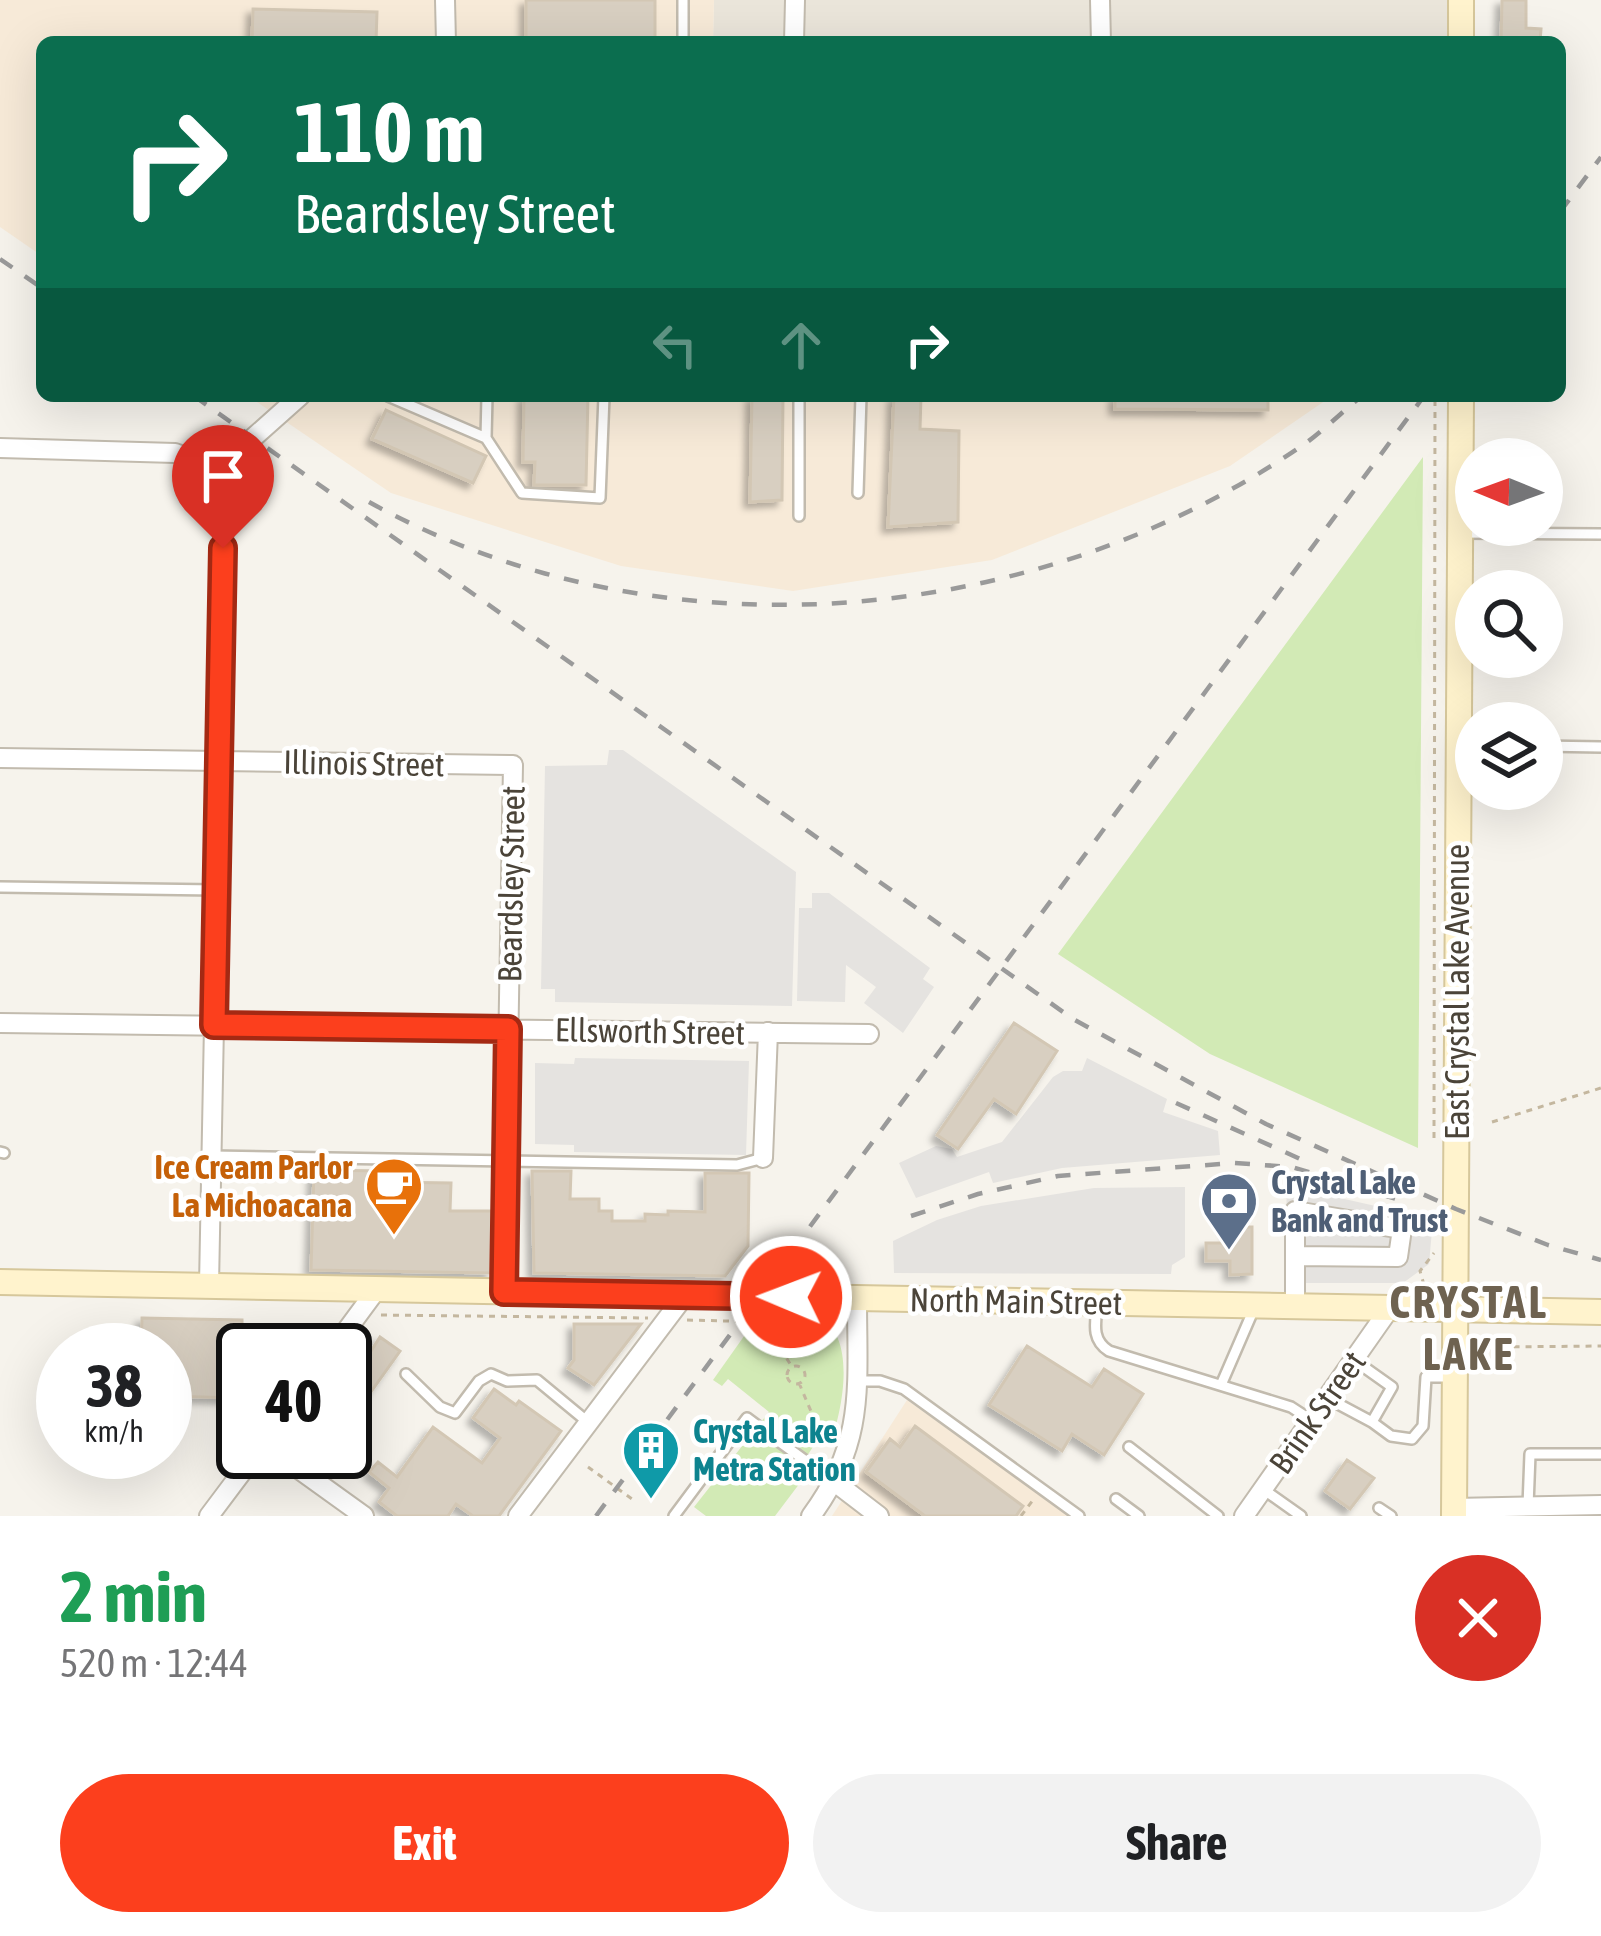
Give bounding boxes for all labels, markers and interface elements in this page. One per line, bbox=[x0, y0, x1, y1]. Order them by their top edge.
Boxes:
icon: right bbox=[96, 84, 252, 240]
text: 110 m bbox=[294, 84, 484, 180]
text: Beardsley Street bbox=[294, 183, 616, 244]
icon: left bbox=[642, 312, 708, 378]
icon: ahead bbox=[768, 312, 834, 378]
icon: right bbox=[894, 312, 960, 378]
pin bbox=[172, 425, 274, 548]
north arrow bbox=[1455, 438, 1563, 546]
map controls bbox=[1455, 438, 1563, 810]
icon: arrive bbox=[190, 443, 256, 509]
button: search bbox=[1455, 570, 1563, 678]
button: layers bbox=[1455, 702, 1563, 810]
street label: Illinois Street bbox=[283, 743, 445, 783]
street label: Beardsley Street bbox=[490, 785, 532, 983]
street label: East Crystal Lake Avenue bbox=[1438, 844, 1476, 1140]
street label: Ellsworth Street bbox=[555, 1010, 745, 1052]
place label: Ice Cream Parlor La Michoacana bbox=[154, 1148, 353, 1224]
cafe icon: Ice Cream Parlor La Michoacana bbox=[363, 1155, 425, 1237]
place label: Crystal Lake Bank and Trust bbox=[1271, 1163, 1448, 1239]
bank icon: Crystal Lake Bank and Trust bbox=[1198, 1170, 1260, 1252]
position arrow bbox=[728, 1234, 854, 1360]
district label: CRYSTAL LAKE bbox=[1389, 1276, 1549, 1380]
street label: North Main Street bbox=[909, 1280, 1123, 1322]
speed limit sign: 40 bbox=[216, 1323, 372, 1479]
street label: Brink Street bbox=[1261, 1344, 1373, 1480]
text: 38 bbox=[86, 1351, 142, 1420]
place label: Crystal Lake Metra Station bbox=[693, 1412, 856, 1488]
text: km/h bbox=[84, 1414, 144, 1448]
building icon: Crystal Lake Metra Station bbox=[620, 1419, 682, 1501]
text: 2 min bbox=[60, 1555, 207, 1637]
button: close bbox=[1415, 1555, 1541, 1681]
text: 520 m · 12:44 bbox=[60, 1641, 248, 1685]
button: Exit bbox=[60, 1774, 789, 1912]
button: Share bbox=[813, 1774, 1541, 1912]

